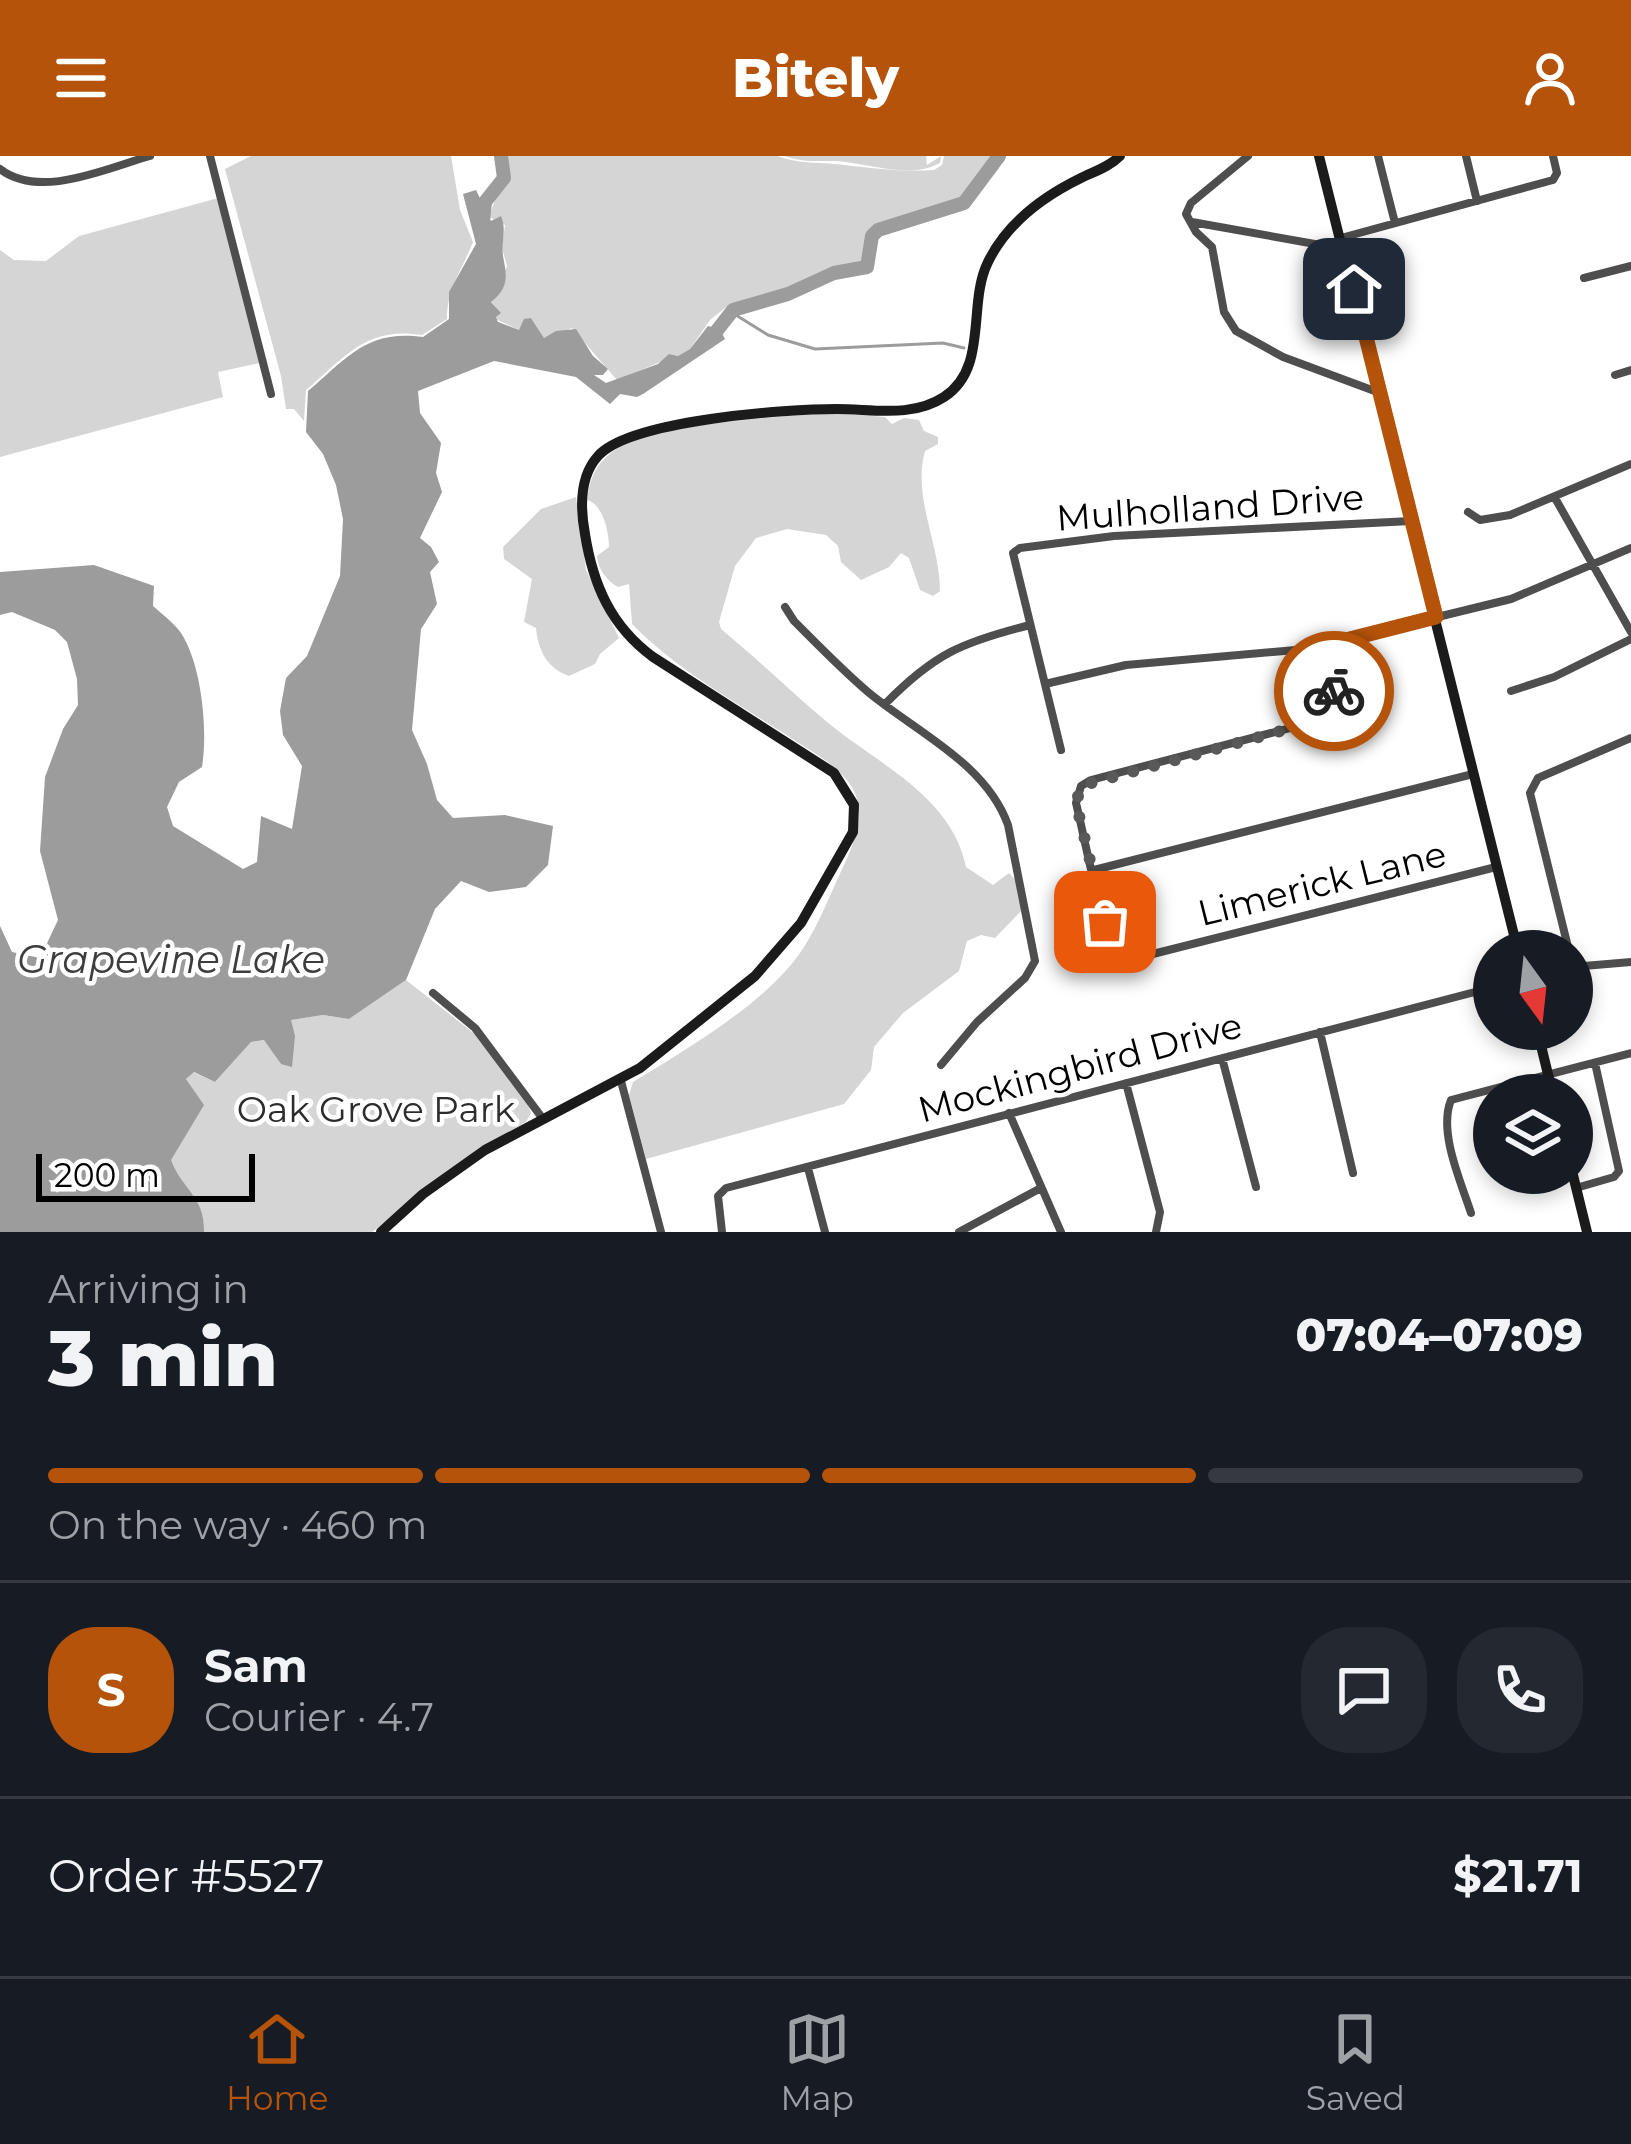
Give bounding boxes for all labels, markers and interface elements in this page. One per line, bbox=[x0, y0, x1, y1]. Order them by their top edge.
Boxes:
icon: menu bbox=[48, 45, 114, 111]
text: Bitely bbox=[732, 45, 899, 111]
icon: person bbox=[1517, 45, 1583, 111]
pin bbox=[1303, 238, 1405, 340]
icon: home bbox=[1321, 256, 1387, 322]
street label: Mulholland Drive bbox=[1055, 474, 1365, 540]
courier bbox=[1274, 631, 1394, 751]
icon: bike bbox=[1301, 658, 1367, 724]
street label: Limerick Lane bbox=[1193, 831, 1451, 935]
pin bbox=[1054, 871, 1156, 973]
icon: bag bbox=[1072, 889, 1138, 955]
north arrow bbox=[1473, 930, 1593, 1050]
map controls bbox=[1473, 930, 1593, 1194]
water label: Grapevine Lake bbox=[17, 935, 325, 983]
street label: Mockingbird Drive bbox=[913, 1003, 1247, 1131]
button: layers bbox=[1473, 1074, 1593, 1194]
park label: Oak Grove Park bbox=[237, 1087, 516, 1131]
scale bar bbox=[36, 1148, 255, 1201]
text: 200 m bbox=[54, 1155, 160, 1195]
text: Arriving in bbox=[48, 1265, 249, 1313]
text: 07:04–07:09 bbox=[1296, 1307, 1583, 1362]
text: 3 min bbox=[48, 1310, 278, 1406]
text: On the way · 460 m bbox=[48, 1501, 427, 1549]
button: chat bbox=[1301, 1627, 1427, 1753]
button: phone bbox=[1457, 1627, 1583, 1753]
text: Sam bbox=[204, 1638, 308, 1693]
text: S bbox=[97, 1662, 125, 1717]
text: Courier · 4.7 bbox=[204, 1693, 434, 1741]
text: Order #5527 bbox=[48, 1848, 325, 1903]
text: $21.71 bbox=[1453, 1848, 1583, 1903]
tab: Home bbox=[226, 2006, 328, 2118]
tab: Map bbox=[780, 2006, 854, 2118]
tab: Saved bbox=[1306, 2006, 1405, 2118]

